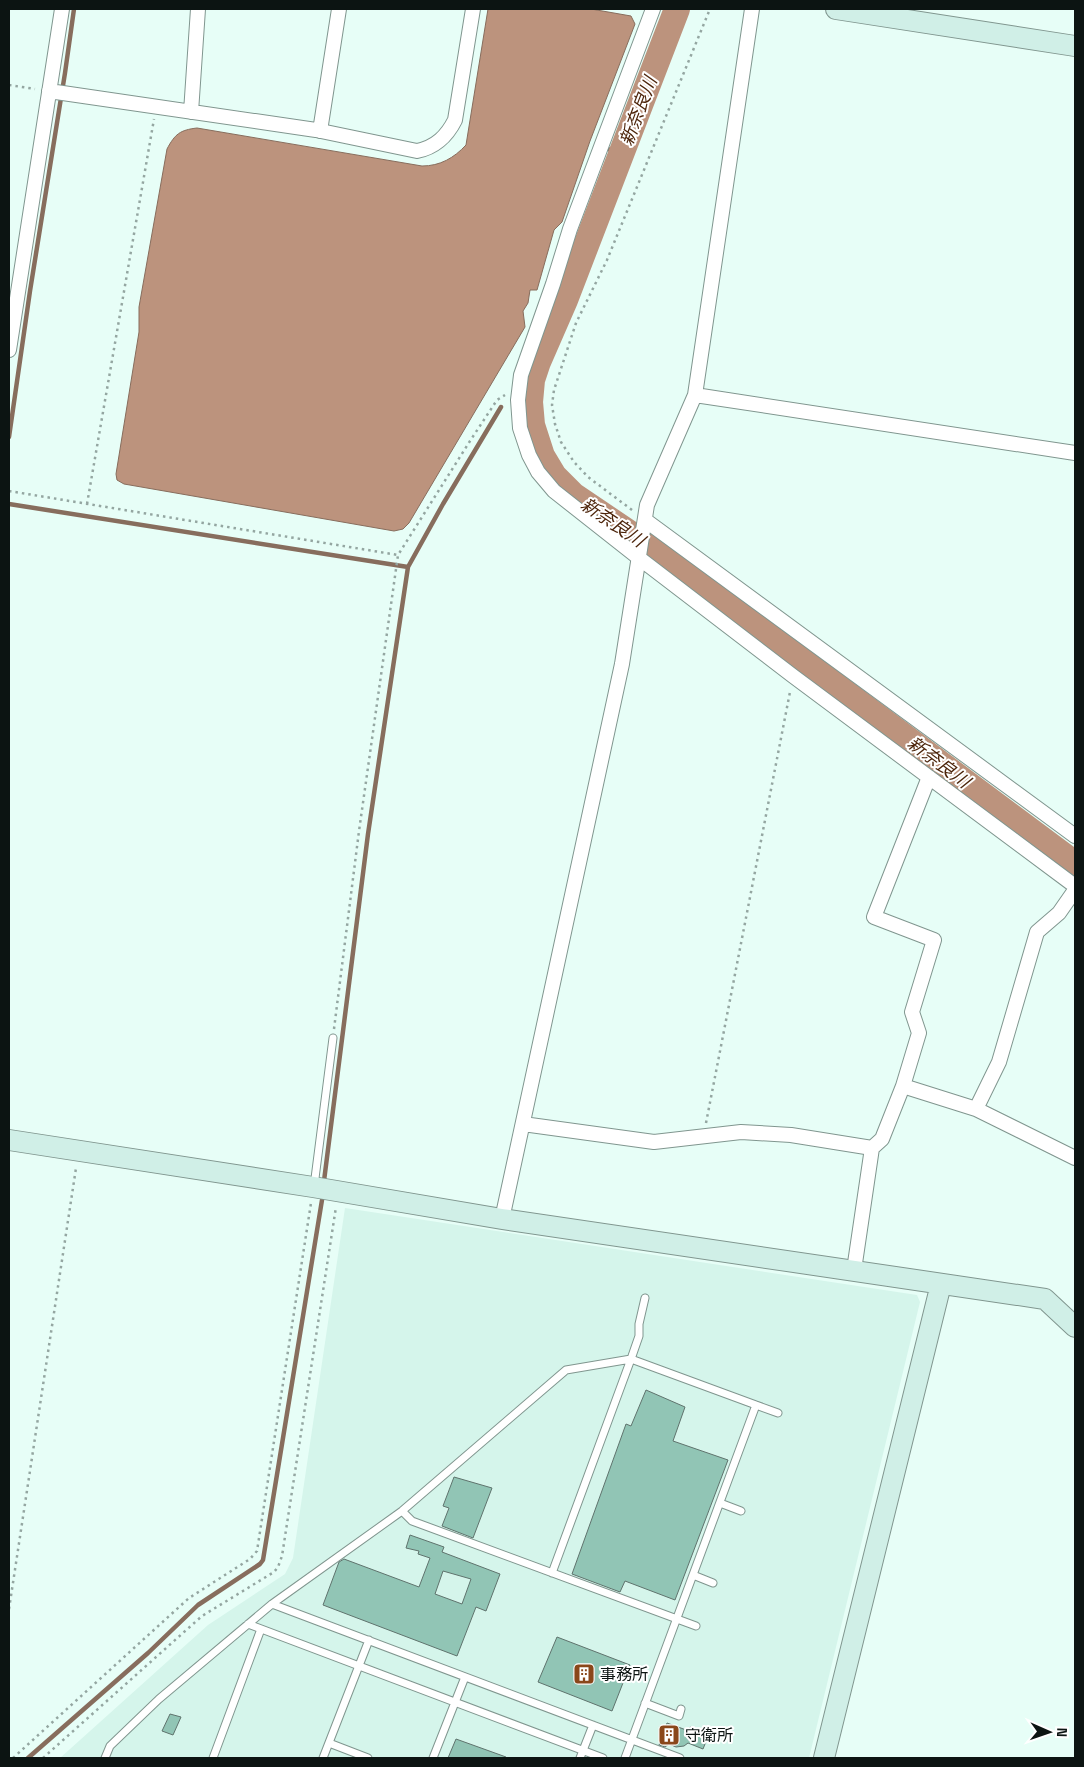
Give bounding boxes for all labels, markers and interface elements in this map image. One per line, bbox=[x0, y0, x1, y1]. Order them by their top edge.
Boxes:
water label: 新奈良川 bbox=[614, 71, 662, 149]
water label: 新奈良川 bbox=[577, 492, 651, 553]
water label: 新奈良川 bbox=[903, 731, 976, 794]
building icon: 事務所 bbox=[572, 1662, 596, 1686]
place label: 事務所 bbox=[600, 1664, 648, 1685]
north arrow bbox=[1024, 1707, 1074, 1757]
building icon: 守衛所 bbox=[657, 1723, 681, 1747]
place label: 守衛所 bbox=[685, 1725, 733, 1746]
text: N bbox=[1053, 1727, 1071, 1737]

